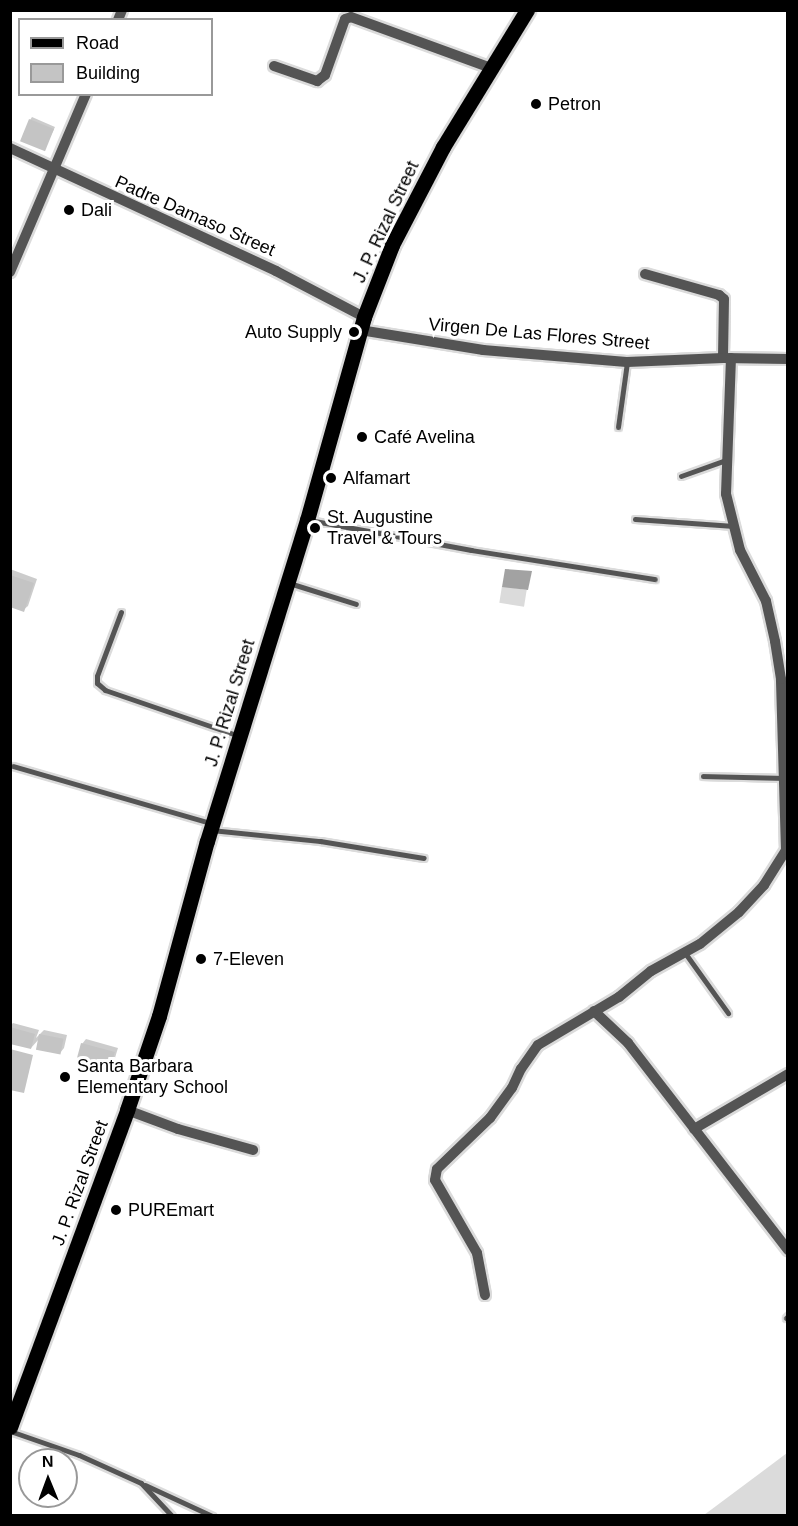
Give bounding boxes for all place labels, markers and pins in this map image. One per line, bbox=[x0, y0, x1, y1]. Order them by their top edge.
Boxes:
place label: Petron bbox=[548, 93, 601, 115]
marker: Petron bbox=[529, 97, 543, 111]
place label: Dali bbox=[81, 199, 112, 221]
marker: Dali bbox=[62, 203, 76, 217]
place label: Auto Supply bbox=[245, 321, 342, 343]
marker: Auto Supply bbox=[347, 325, 361, 339]
place label: Café Avelina bbox=[374, 426, 476, 448]
marker: Café Avelina bbox=[355, 430, 369, 444]
place label: Alfamart bbox=[343, 467, 410, 489]
marker: Alfamart bbox=[324, 471, 338, 485]
place label: St. Augustine Travel & Tours bbox=[327, 507, 442, 550]
marker: St. Augustine Travel & Tours bbox=[308, 521, 322, 535]
place label: 7-Eleven bbox=[213, 948, 284, 970]
marker: 7-Eleven bbox=[194, 952, 208, 966]
place label: Santa Barbara Elementary School bbox=[77, 1056, 228, 1098]
marker: Santa Barbara Elementary School bbox=[58, 1070, 72, 1084]
place label: PUREmart bbox=[128, 1199, 214, 1221]
marker: PUREmart bbox=[109, 1203, 123, 1217]

